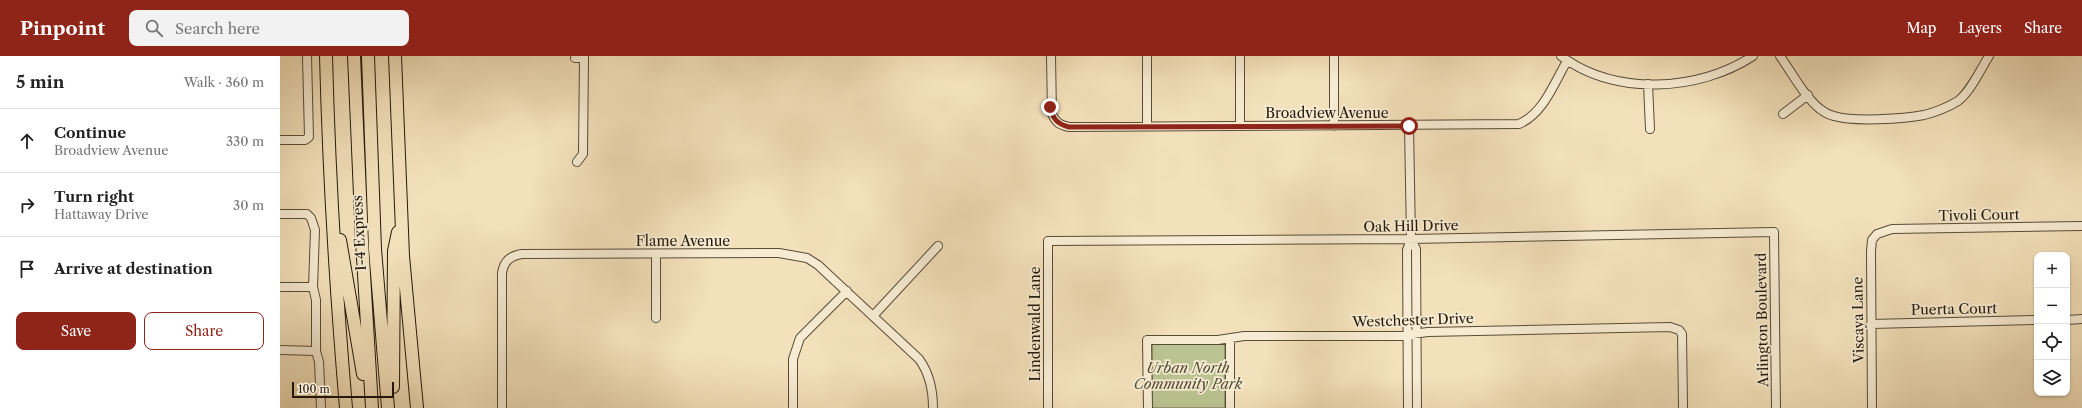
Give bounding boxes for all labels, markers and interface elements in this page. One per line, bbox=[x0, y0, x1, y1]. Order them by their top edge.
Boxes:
search box bbox=[129, 10, 409, 46]
text: Pinpoint bbox=[20, 17, 105, 40]
icon: search bbox=[143, 17, 165, 39]
text: Search here bbox=[175, 19, 260, 38]
text: Map bbox=[1906, 19, 1936, 37]
text: Layers bbox=[1958, 19, 2002, 37]
text: Share bbox=[2024, 19, 2062, 37]
text: 5 min bbox=[16, 72, 64, 92]
text: Walk · 360 m bbox=[184, 74, 264, 90]
route end bbox=[1041, 98, 1059, 116]
street label: Broadview Avenue bbox=[1265, 104, 1389, 122]
route start bbox=[1400, 117, 1418, 135]
text: Continue bbox=[54, 123, 126, 142]
icon: ahead bbox=[16, 130, 38, 152]
text: 330 m bbox=[226, 133, 264, 149]
text: Broadview Avenue bbox=[54, 142, 169, 158]
text: Turn right bbox=[54, 187, 134, 206]
icon: right bbox=[16, 194, 38, 216]
street label: I-4 Express bbox=[348, 195, 370, 271]
text: 30 m bbox=[233, 197, 264, 213]
street label: Tivoli Court bbox=[1938, 205, 2020, 225]
text: Hattaway Drive bbox=[54, 206, 149, 222]
street label: Oak Hill Drive bbox=[1363, 216, 1459, 236]
street label: Flame Avenue bbox=[636, 232, 730, 250]
street label: Arlington Boulevard bbox=[1752, 252, 1772, 388]
map controls bbox=[2034, 252, 2070, 396]
button: + bbox=[2034, 252, 2070, 288]
icon: arrive bbox=[16, 258, 38, 280]
text: Arrive at destination bbox=[54, 259, 213, 278]
street label: Lindenwald Lane bbox=[1026, 266, 1044, 382]
street label: Viscaya Lane bbox=[1848, 277, 1868, 364]
button: − bbox=[2034, 288, 2070, 324]
street label: Puerta Court bbox=[1911, 299, 1997, 319]
street label: Westchester Drive bbox=[1351, 309, 1474, 331]
button: Save bbox=[16, 312, 136, 350]
button: Share bbox=[144, 312, 264, 350]
button: locate bbox=[2034, 324, 2070, 360]
park label: Urban North Community Park bbox=[1134, 359, 1243, 393]
button: layers bbox=[2034, 360, 2070, 396]
scale bar bbox=[292, 380, 394, 399]
text: 100 m bbox=[298, 382, 330, 396]

